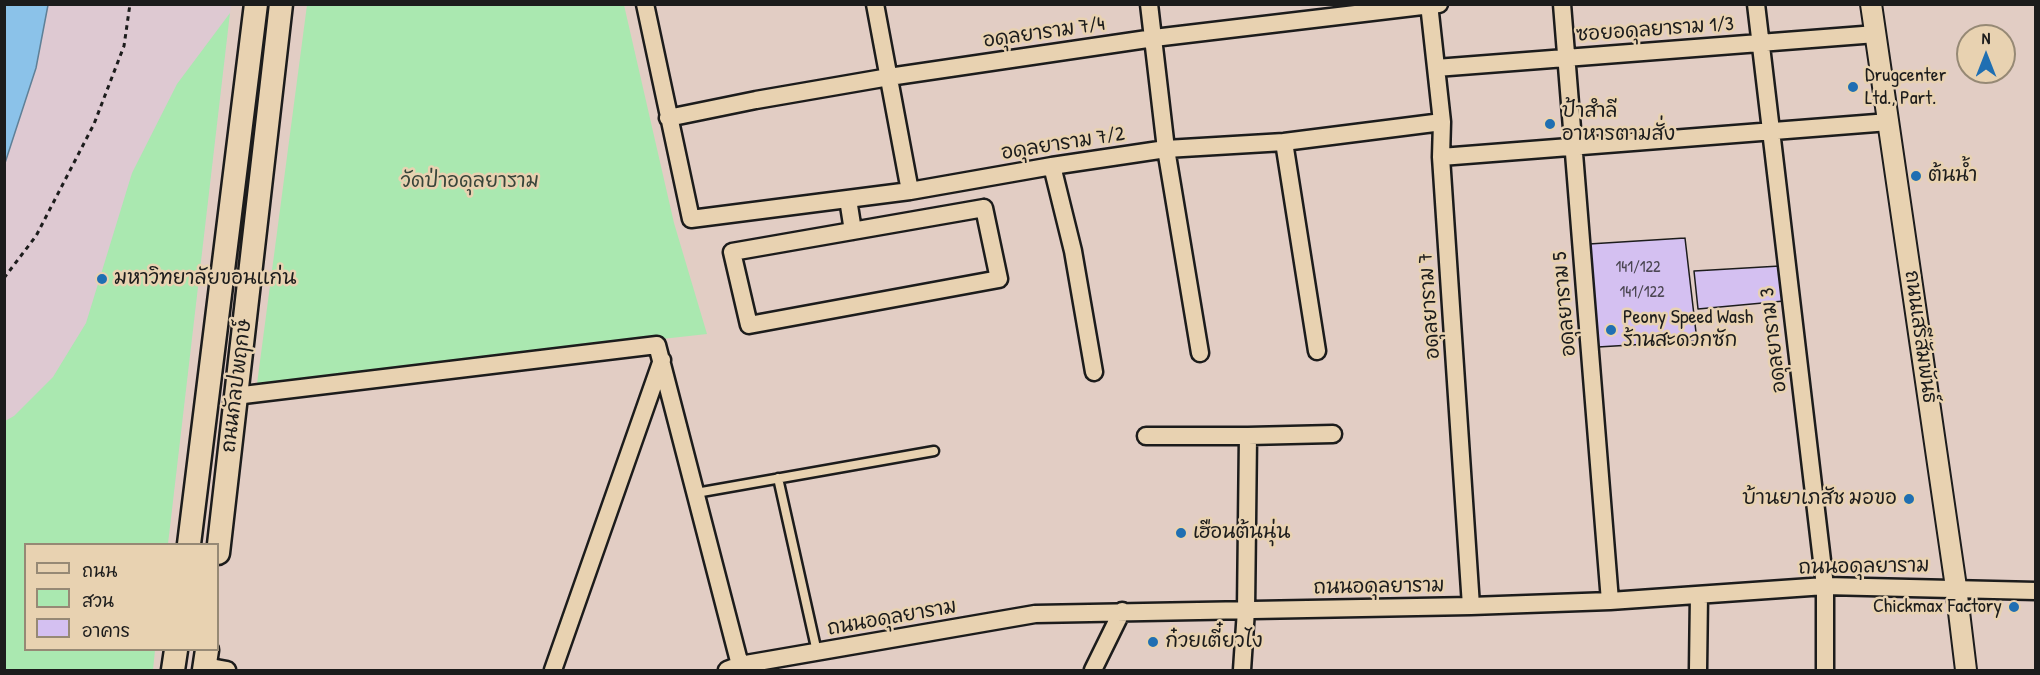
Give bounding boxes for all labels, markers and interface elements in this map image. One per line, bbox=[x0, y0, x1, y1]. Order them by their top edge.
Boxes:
street label: อดุลยาราม 7/4 bbox=[982, 13, 1106, 53]
street label: ซอยอดุลยาราม 1/3 bbox=[1575, 13, 1735, 47]
north arrow bbox=[1956, 24, 2016, 84]
text: N bbox=[1982, 27, 1990, 49]
place label: Drugcenter Ltd., Part. bbox=[1865, 64, 1946, 111]
marker: Drugcenter Ltd., Part. bbox=[1846, 80, 1860, 94]
place label: ป้าสำลี อาหารตามสั่ง bbox=[1562, 100, 1675, 147]
marker: ป้าสำลี อาหารตามสั่ง bbox=[1543, 117, 1557, 131]
street label: อดุลยาราม 7/2 bbox=[1000, 122, 1126, 166]
place label: ต้นน้ำ bbox=[1928, 164, 1977, 188]
marker: ต้นน้ำ bbox=[1909, 169, 1923, 183]
park label: วัดป่าอดุลยาราม bbox=[401, 170, 539, 194]
street label: อดุลยาราม 5 bbox=[1548, 251, 1582, 357]
street label: อดุลยาราม 7 bbox=[1414, 252, 1446, 360]
house number: 141/122 bbox=[1615, 258, 1661, 278]
place label: มหาวิทยาลัยขอนแก่น bbox=[114, 267, 297, 291]
street label: ถนนเสรีสัมพันธ์ bbox=[1899, 269, 1941, 405]
marker: มหาวิทยาลัยขอนแก่น bbox=[95, 272, 109, 286]
house number: 141/122 bbox=[1619, 283, 1665, 303]
street label: อดุลยาราม 3 bbox=[1756, 286, 1792, 394]
place label: Peony Speed Wash ร้านสะดวกซัก bbox=[1623, 306, 1753, 353]
street label: ถนนกัลปพฤกษ์ bbox=[217, 318, 257, 454]
marker: Peony Speed Wash ร้านสะดวกซัก bbox=[1604, 323, 1618, 337]
place label: บ้านยาเภสัช มอขอ bbox=[1742, 487, 1897, 511]
marker: บ้านยาเภสัช มอขอ bbox=[1902, 492, 1916, 506]
place label: เฮือนต้นนุ่น bbox=[1193, 521, 1291, 545]
marker: เฮือนต้นนุ่น bbox=[1174, 526, 1188, 540]
legend bbox=[24, 543, 219, 651]
street label: ถนนอดุลยาราม bbox=[1798, 554, 1930, 580]
text: ถนน bbox=[82, 558, 117, 583]
street label: ถนนอดุลยาราม bbox=[1313, 574, 1445, 600]
text: สวน bbox=[82, 588, 114, 613]
street label: ถนนอดุลยาราม bbox=[825, 595, 959, 641]
place label: Chickmax Factory bbox=[1873, 595, 2002, 619]
marker: Chickmax Factory bbox=[2007, 600, 2021, 614]
text: อาคาร bbox=[82, 618, 130, 643]
place label: ก๋วยเตี๋ยวไง bbox=[1165, 630, 1263, 654]
marker: ก๋วยเตี๋ยวไง bbox=[1146, 635, 1160, 649]

